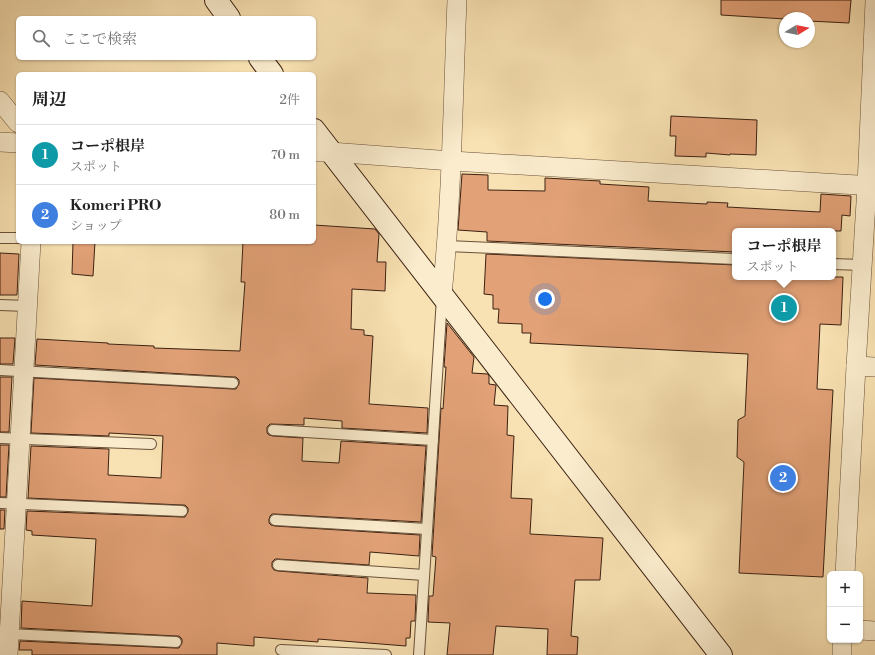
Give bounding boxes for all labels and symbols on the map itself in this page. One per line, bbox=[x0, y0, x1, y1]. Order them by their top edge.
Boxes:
north arrow bbox=[779, 12, 815, 48]
your location bbox=[535, 289, 555, 309]
pin: 1 bbox=[771, 293, 797, 323]
pin: 2 bbox=[770, 463, 796, 493]

